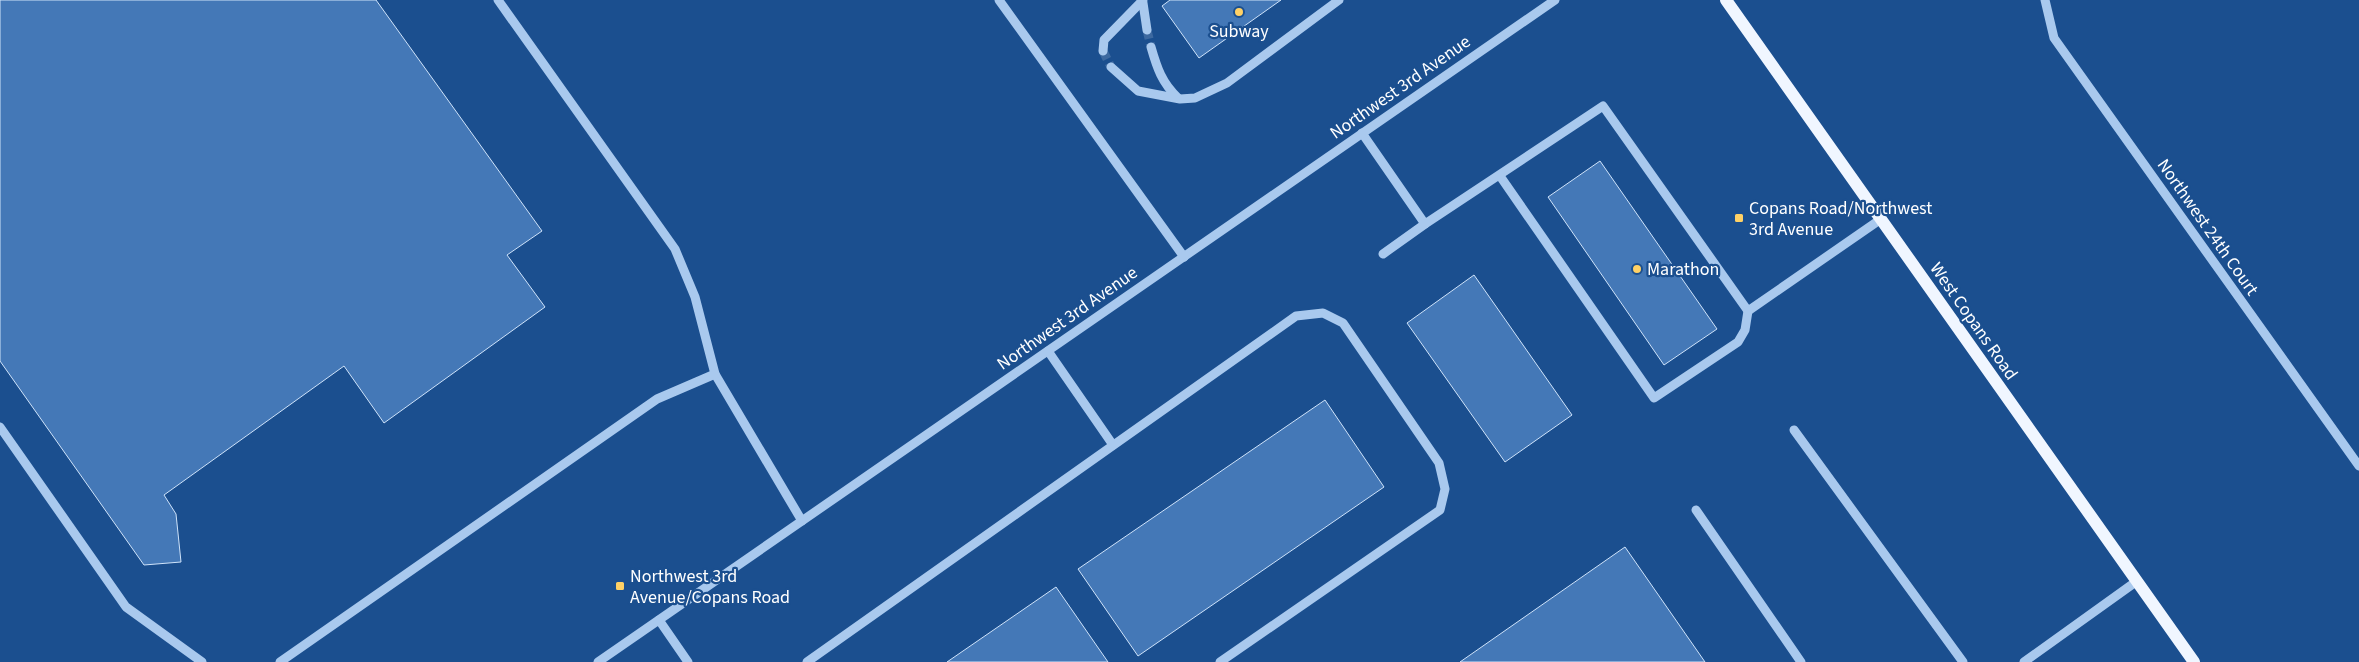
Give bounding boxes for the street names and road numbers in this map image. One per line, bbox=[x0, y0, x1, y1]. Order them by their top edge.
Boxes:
street label: Northwest 3rd Avenue bbox=[1325, 29, 1476, 145]
street label: Northwest 24th Court bbox=[2151, 154, 2264, 301]
street label: West Copans Road bbox=[1924, 257, 2024, 385]
street label: Northwest 3rd Avenue bbox=[992, 260, 1143, 376]

